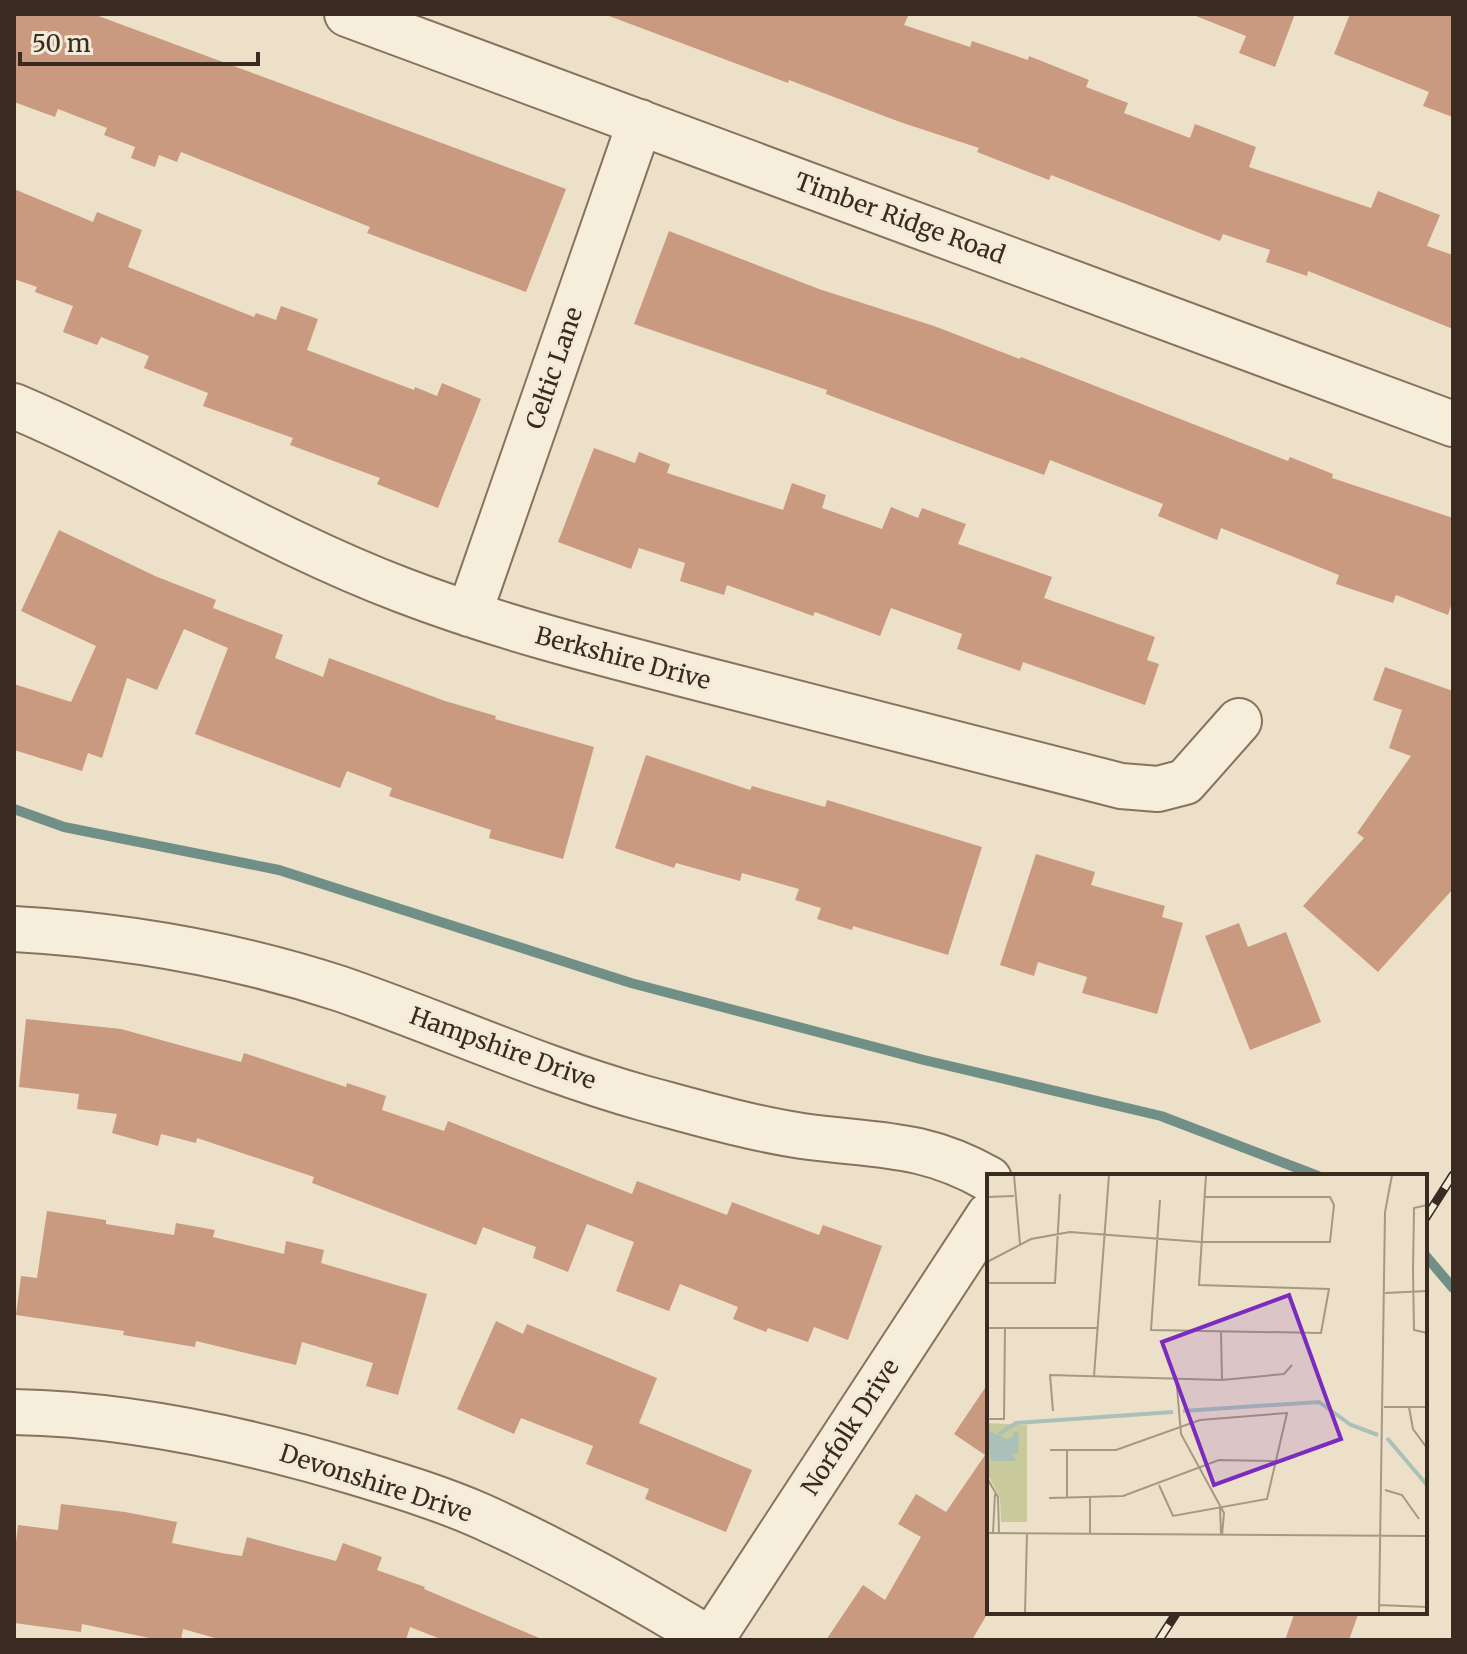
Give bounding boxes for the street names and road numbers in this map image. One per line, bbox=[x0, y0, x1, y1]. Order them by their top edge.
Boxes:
street label: Timber Ridge Road bbox=[791, 166, 1009, 270]
street label: Celtic Lane bbox=[519, 303, 589, 433]
street label: Berkshire Drive bbox=[532, 620, 714, 696]
street label: Hampshire Drive bbox=[406, 1000, 600, 1096]
street label: Norfolk Drive bbox=[794, 1353, 906, 1501]
street label: Devonshire Drive bbox=[276, 1437, 476, 1529]

